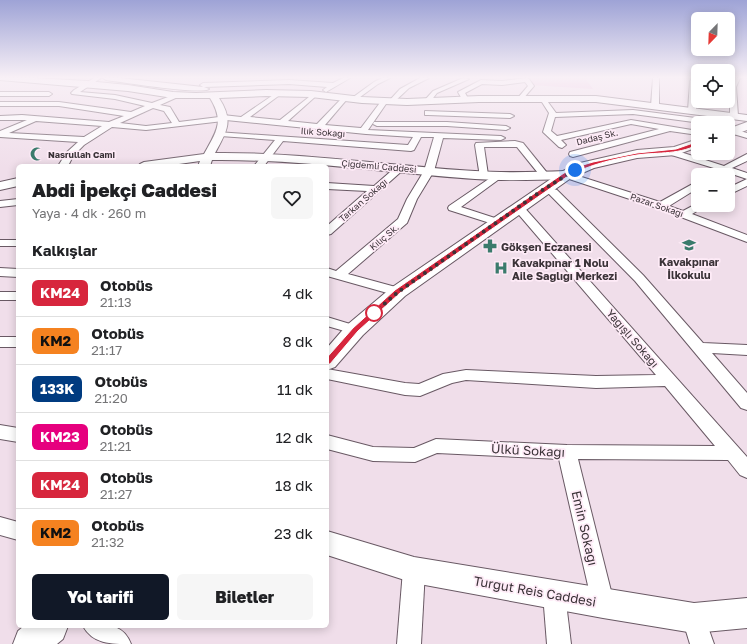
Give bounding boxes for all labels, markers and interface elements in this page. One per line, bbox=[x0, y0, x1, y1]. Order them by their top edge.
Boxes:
north arrow bbox=[691, 12, 735, 56]
map controls bbox=[691, 12, 735, 212]
button: locate bbox=[691, 64, 735, 108]
button: + bbox=[691, 116, 735, 160]
street label: Ilık Sokağı bbox=[300, 125, 346, 139]
street label: Dadaş Sk. bbox=[575, 127, 619, 147]
mosque icon: Nasrullah Cami bbox=[29, 146, 45, 162]
place label: Nasrullah Cami bbox=[48, 149, 115, 160]
street label: Çiğdemli Caddesi bbox=[341, 157, 417, 175]
your location bbox=[565, 160, 585, 180]
button: − bbox=[691, 168, 735, 212]
street label: Tarkan Sokağı bbox=[337, 176, 389, 224]
button: heart bbox=[271, 177, 313, 219]
text: Abdi İpekçi Caddesi bbox=[32, 178, 217, 201]
street label: Pazar Sokağı bbox=[629, 191, 685, 219]
text: Yaya · 4 dk · 260 m bbox=[32, 205, 146, 221]
street label: Kılıç Sk. bbox=[367, 222, 401, 252]
school or university icon: Kavakpınar İlkokulu bbox=[681, 237, 697, 253]
pharmacy icon: Gökşen Eczanesi bbox=[482, 238, 498, 254]
place label: Gökşen Eczanesi bbox=[501, 240, 592, 253]
text: Kalkışlar bbox=[32, 241, 97, 259]
place label: Kavakpınar İlkokulu bbox=[659, 255, 720, 281]
place label: Kavakpınar 1 Nolu Aile Sağlığı Merkezi bbox=[512, 256, 617, 282]
hospital icon: Kavakpınar 1 Nolu Aile Sağlığı Merkezi bbox=[493, 260, 509, 276]
text: Otobüs bbox=[100, 276, 153, 294]
text: KM24 bbox=[40, 284, 80, 301]
text: 4 dk bbox=[282, 284, 313, 302]
text: 21:13 bbox=[100, 294, 132, 310]
unlabelled marker bbox=[365, 304, 383, 322]
street label: Yağışlı Sokağı bbox=[604, 306, 662, 370]
text: Otobüs bbox=[91, 324, 144, 342]
text: KM2 bbox=[40, 332, 71, 349]
text: 8 dk bbox=[282, 332, 313, 350]
text: 21:17 bbox=[91, 342, 122, 358]
text: Otobüs bbox=[94, 372, 148, 390]
text: 133K bbox=[40, 380, 74, 397]
text: 11 dk bbox=[277, 380, 313, 398]
text: 21:20 bbox=[94, 390, 128, 406]
text: Otobüs bbox=[100, 420, 153, 438]
text: KM23 bbox=[40, 428, 80, 445]
text: 12 dk bbox=[276, 428, 313, 446]
text: 21:21 bbox=[100, 438, 131, 454]
street label: Ülkü Sokağı bbox=[490, 440, 566, 460]
text: Otobüs bbox=[100, 468, 153, 486]
text: KM24 bbox=[40, 476, 80, 493]
text: 18 dk bbox=[275, 476, 313, 494]
text: 21:27 bbox=[100, 486, 132, 502]
street label: Emin Sokağı bbox=[569, 489, 601, 567]
text: Otobüs bbox=[91, 516, 144, 534]
text: KM2 bbox=[40, 524, 71, 541]
text: 23 dk bbox=[274, 524, 313, 542]
text: 21:32 bbox=[91, 534, 124, 550]
street label: Turgut Reis Caddesi bbox=[473, 572, 597, 610]
button: Yol tarifi bbox=[32, 574, 169, 620]
button: Biletler bbox=[177, 574, 313, 620]

